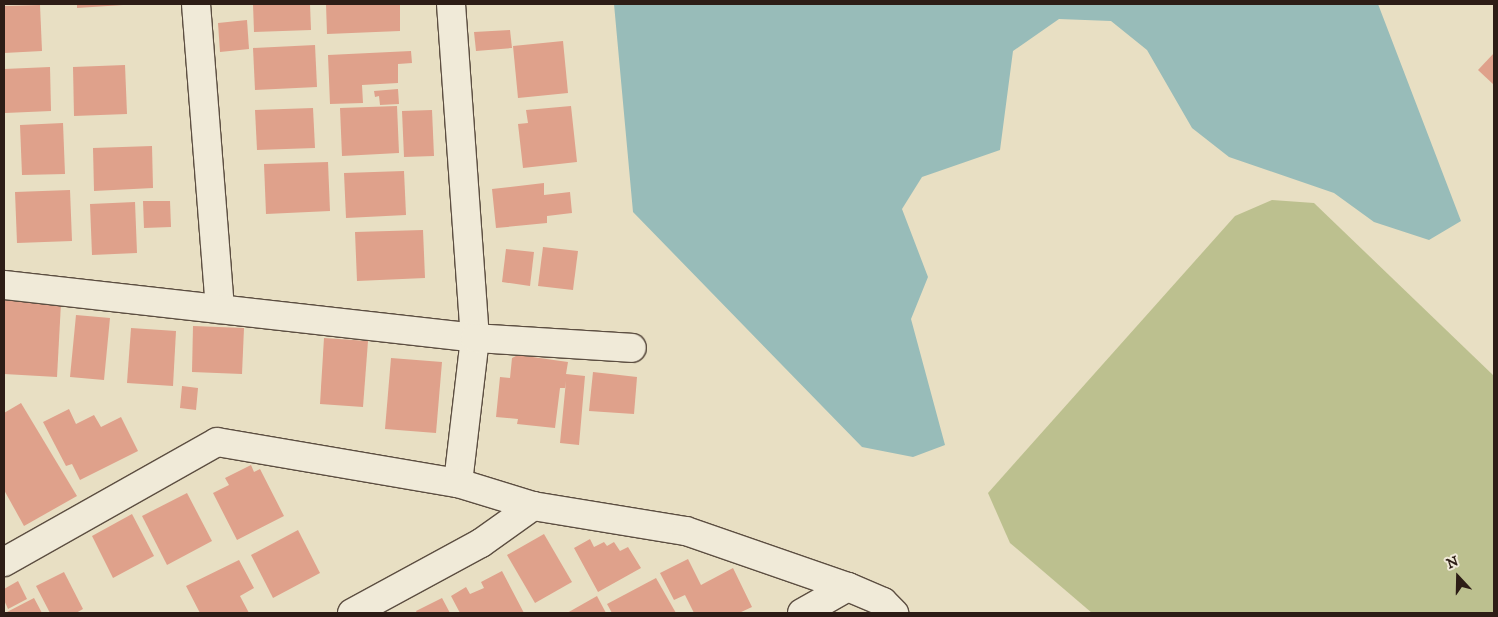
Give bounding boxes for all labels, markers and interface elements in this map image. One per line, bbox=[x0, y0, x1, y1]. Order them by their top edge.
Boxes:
north arrow bbox=[1433, 552, 1483, 602]
text: N bbox=[1444, 553, 1461, 573]

